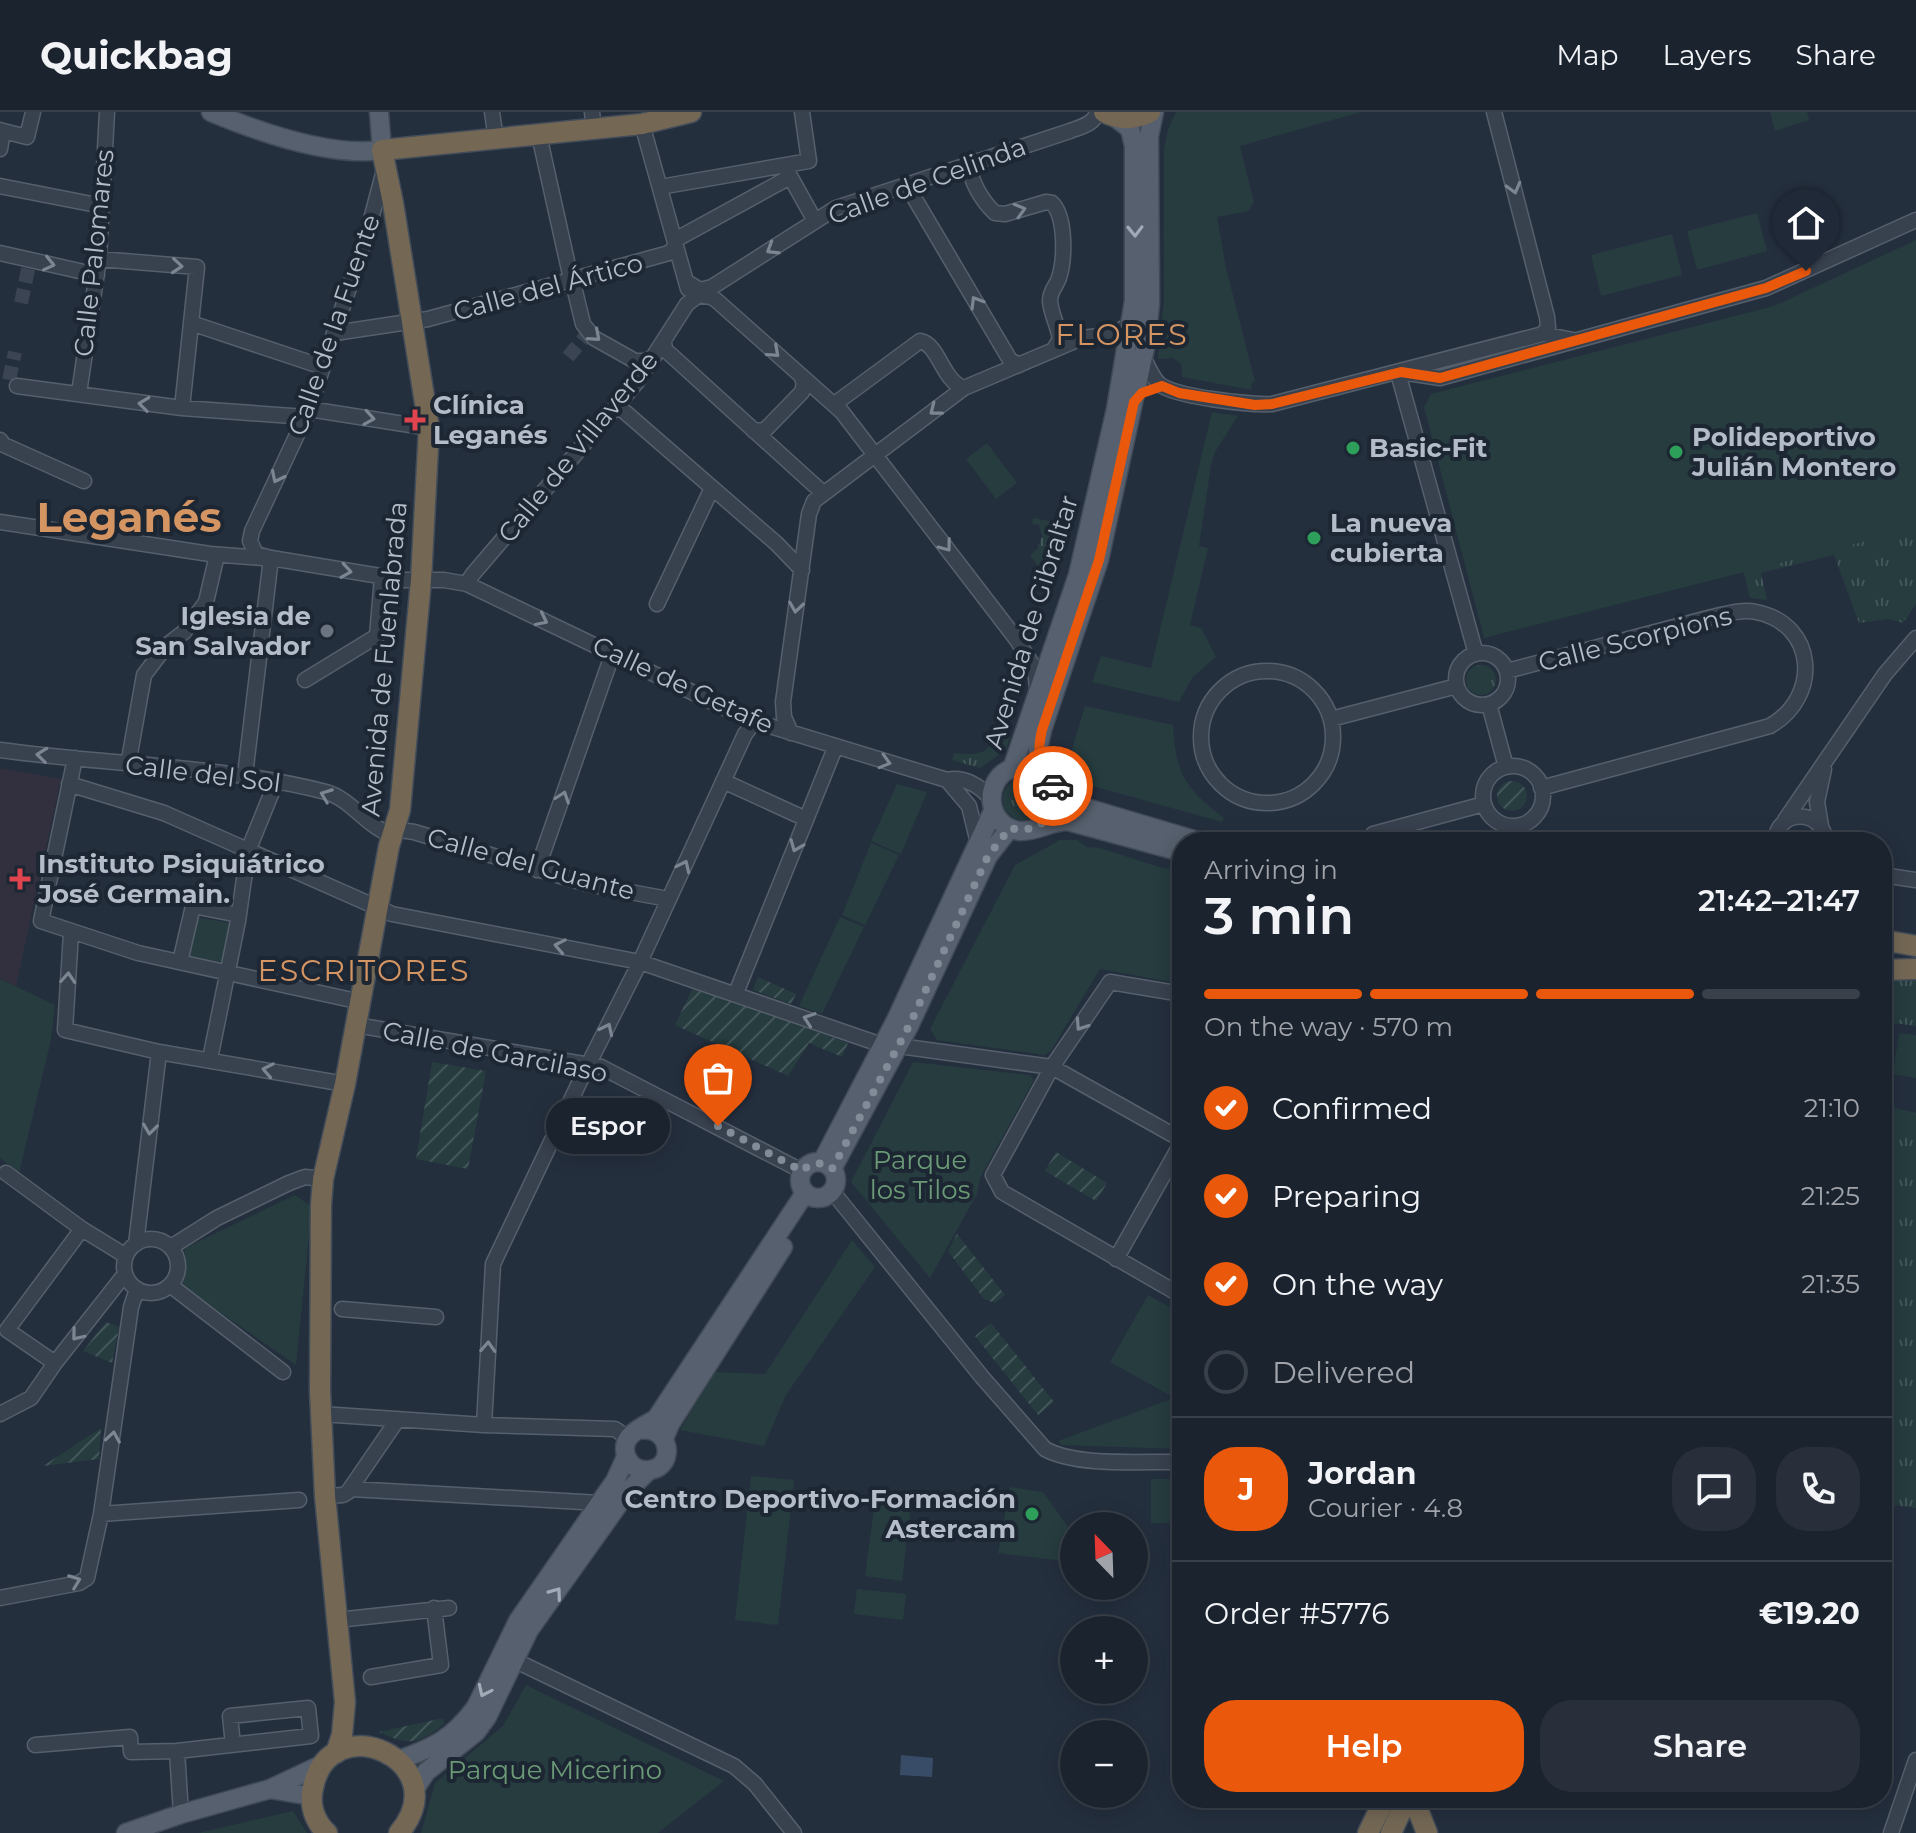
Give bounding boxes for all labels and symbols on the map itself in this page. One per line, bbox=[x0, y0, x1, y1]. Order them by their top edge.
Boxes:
street label: Calle de Celinda bbox=[824, 130, 1030, 232]
street label: Calle Palomares bbox=[67, 148, 121, 358]
one-way arrow bbox=[1504, 180, 1521, 194]
pin bbox=[1772, 189, 1840, 271]
one-way arrow bbox=[1013, 203, 1027, 219]
street label: Calle de la Fuente bbox=[281, 210, 387, 440]
one-way arrow bbox=[1126, 225, 1143, 238]
one-way arrow bbox=[766, 239, 780, 254]
street label: Calle del Ártico bbox=[450, 246, 646, 328]
one-way arrow bbox=[41, 255, 55, 272]
one-way arrow bbox=[171, 257, 184, 274]
one-way arrow bbox=[970, 296, 986, 311]
district label: FLORES bbox=[1055, 316, 1189, 353]
one-way arrow bbox=[586, 326, 601, 341]
one-way arrow bbox=[765, 342, 780, 357]
street label: Calle de Villaverde bbox=[491, 345, 665, 549]
place label: Clínica Leganés bbox=[433, 389, 548, 451]
one-way arrow bbox=[138, 395, 151, 412]
one-way arrow bbox=[929, 400, 944, 414]
one-way arrow bbox=[362, 409, 376, 426]
marker: Clínica Leganés bbox=[404, 409, 426, 431]
place label: Polideportivo Julián Montero bbox=[1691, 421, 1896, 483]
place label: Basic-Fit bbox=[1369, 432, 1487, 464]
marker: Basic-Fit bbox=[1344, 439, 1362, 457]
marker: Polideportivo Julián Montero bbox=[1667, 443, 1685, 461]
one-way arrow bbox=[271, 469, 287, 483]
district label: Leganés bbox=[36, 491, 222, 543]
street label: Avenida de Gibraltar bbox=[977, 491, 1085, 753]
street label: Avenida de Fuenlabrada bbox=[354, 500, 414, 818]
place label: La nueva cubierta bbox=[1330, 507, 1452, 569]
marker: La nueva cubierta bbox=[1305, 529, 1323, 547]
one-way arrow bbox=[936, 537, 950, 552]
one-way arrow bbox=[339, 561, 353, 578]
place label: Iglesia de San Salvador bbox=[135, 600, 311, 662]
street label: Calle Scorpions bbox=[1535, 600, 1735, 678]
one-way arrow bbox=[788, 601, 805, 614]
one-way arrow bbox=[534, 610, 548, 626]
marker: Iglesia de San Salvador bbox=[318, 622, 336, 640]
street label: Calle de Getafe bbox=[588, 629, 778, 741]
one-way arrow bbox=[35, 746, 48, 763]
courier bbox=[1013, 746, 1093, 826]
street label: Calle del Sol bbox=[123, 749, 283, 799]
one-way arrow bbox=[877, 753, 891, 769]
one-way arrow bbox=[320, 788, 334, 804]
one-way arrow bbox=[554, 791, 570, 805]
street label: Calle del Guante bbox=[424, 821, 638, 907]
one-way arrow bbox=[789, 838, 805, 852]
place label: Instituto Psiquiátrico José Germain. bbox=[37, 848, 325, 910]
one-way arrow bbox=[674, 859, 690, 874]
marker: Instituto Psiquiátrico José Germain. bbox=[9, 868, 31, 890]
one-way arrow bbox=[553, 939, 567, 956]
district label: ESCRITORES bbox=[258, 952, 470, 989]
one-way arrow bbox=[59, 971, 76, 984]
one-way arrow bbox=[803, 1013, 817, 1029]
street label: Calle de Garcilaso bbox=[380, 1014, 610, 1090]
one-way arrow bbox=[1076, 1016, 1091, 1030]
one-way arrow bbox=[597, 1023, 613, 1038]
pin bbox=[684, 1044, 752, 1126]
one-way arrow bbox=[262, 1062, 276, 1079]
callout: Espor bbox=[546, 1098, 670, 1154]
one-way arrow bbox=[141, 1123, 158, 1136]
park label: Parque los Tilos bbox=[870, 1144, 970, 1206]
one-way arrow bbox=[72, 1326, 87, 1340]
one-way arrow bbox=[479, 1340, 496, 1353]
one-way arrow bbox=[104, 1431, 121, 1444]
place label: Centro Deportivo-Formación Astercam bbox=[625, 1483, 1016, 1545]
marker: Centro Deportivo-Formación Astercam bbox=[1023, 1505, 1041, 1523]
north arrow bbox=[1060, 1512, 1148, 1600]
one-way arrow bbox=[67, 1574, 81, 1591]
one-way arrow bbox=[546, 1588, 561, 1602]
one-way arrow bbox=[478, 1682, 494, 1697]
park label: Parque Micerino bbox=[448, 1754, 662, 1786]

